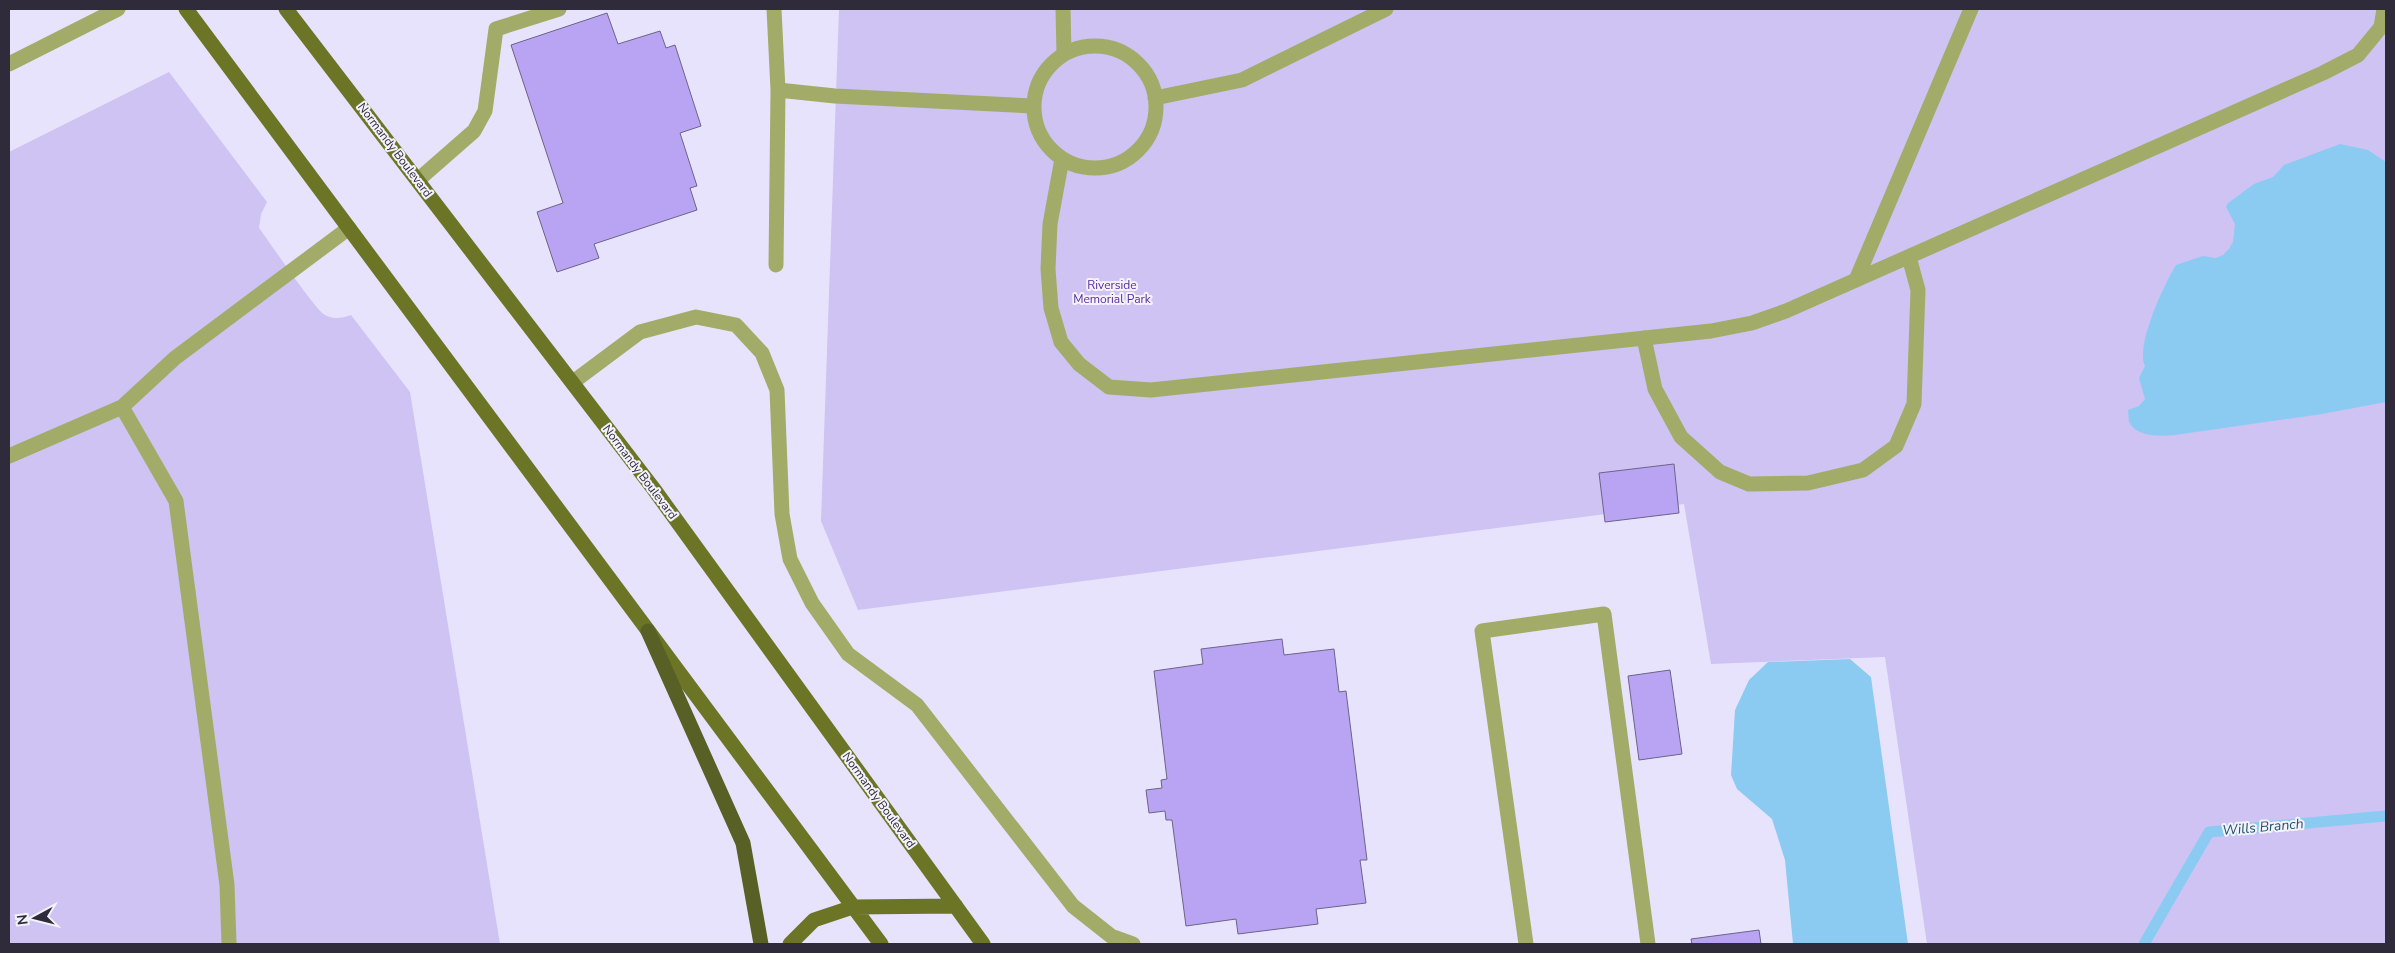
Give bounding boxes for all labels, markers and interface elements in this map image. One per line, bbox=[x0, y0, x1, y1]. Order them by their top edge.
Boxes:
street label: Normandy Boulevard bbox=[354, 99, 436, 201]
park label: Riverside Memorial Park bbox=[1073, 277, 1152, 307]
street label: Normandy Boulevard bbox=[599, 421, 681, 523]
street label: Normandy Boulevard bbox=[839, 749, 919, 851]
water label: Wills Branch bbox=[2222, 814, 2304, 840]
north arrow bbox=[10, 893, 60, 943]
text: N bbox=[13, 913, 33, 926]

